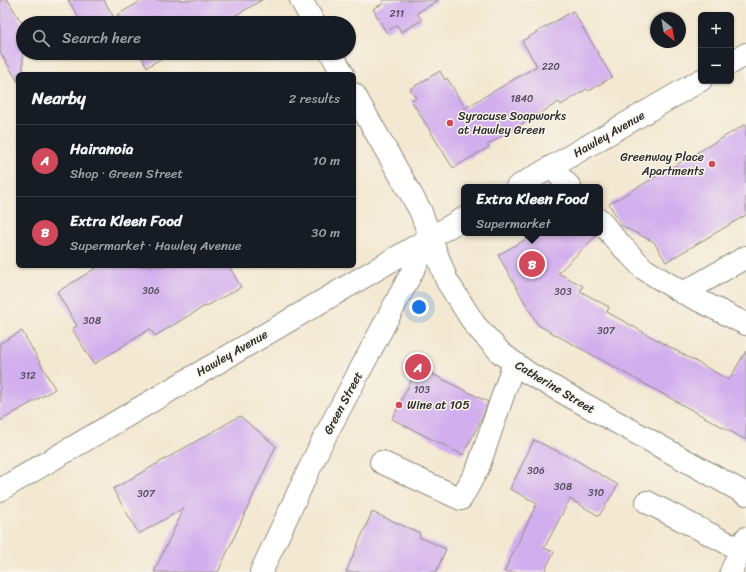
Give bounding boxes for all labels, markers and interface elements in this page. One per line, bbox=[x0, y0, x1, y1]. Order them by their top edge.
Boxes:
house number: 211 bbox=[390, 5, 404, 23]
north arrow bbox=[650, 12, 686, 48]
map controls bbox=[698, 12, 734, 84]
button: + bbox=[698, 12, 734, 48]
search box bbox=[16, 16, 356, 60]
text: Search here bbox=[62, 25, 141, 51]
icon: search bbox=[30, 27, 52, 49]
button: − bbox=[698, 48, 734, 84]
house number: 220 bbox=[542, 58, 560, 76]
text: Nearby bbox=[32, 83, 86, 113]
text: 2 results bbox=[289, 87, 340, 110]
house number: 1840 bbox=[511, 90, 533, 108]
street label: Hawley Avenue bbox=[569, 104, 649, 164]
place label: Syracuse Soapworks at Hawley Green bbox=[458, 105, 566, 141]
marker: Syracuse Soapworks at Hawley Green bbox=[445, 118, 455, 128]
text: Hairanoia bbox=[70, 136, 133, 162]
place label: Greenway Place Apartments bbox=[620, 146, 704, 182]
text: A bbox=[41, 149, 49, 172]
text: 10 m bbox=[313, 149, 340, 172]
marker: Greenway Place Apartments bbox=[707, 159, 717, 169]
text: Shop · Green Street bbox=[70, 162, 183, 185]
popup bbox=[461, 184, 603, 236]
text: Extra Kleen Food bbox=[476, 186, 588, 212]
text: Extra Kleen Food bbox=[70, 208, 182, 234]
text: Supermarket bbox=[476, 212, 551, 235]
text: B bbox=[41, 221, 49, 244]
text: 30 m bbox=[311, 221, 340, 244]
text: Supermarket · Hawley Avenue bbox=[70, 234, 242, 257]
pin: B bbox=[519, 249, 545, 279]
house number: 306 bbox=[142, 282, 160, 300]
house number: 303 bbox=[554, 283, 572, 301]
your location bbox=[409, 297, 429, 317]
house number: 308 bbox=[83, 312, 101, 330]
house number: 307 bbox=[597, 322, 616, 340]
street label: Hawley Avenue bbox=[192, 323, 272, 383]
pin: A bbox=[405, 352, 431, 382]
street label: Catherine Street bbox=[511, 354, 599, 420]
house number: 312 bbox=[20, 367, 36, 385]
street label: Green Street bbox=[317, 367, 369, 439]
house number: 103 bbox=[414, 381, 431, 399]
place label: Wine at 105 bbox=[407, 394, 470, 416]
marker: Wine at 105 bbox=[394, 400, 404, 410]
house number: 306 bbox=[527, 462, 545, 480]
house number: 308 bbox=[554, 478, 572, 496]
house number: 310 bbox=[588, 484, 604, 502]
house number: 307 bbox=[137, 485, 156, 503]

